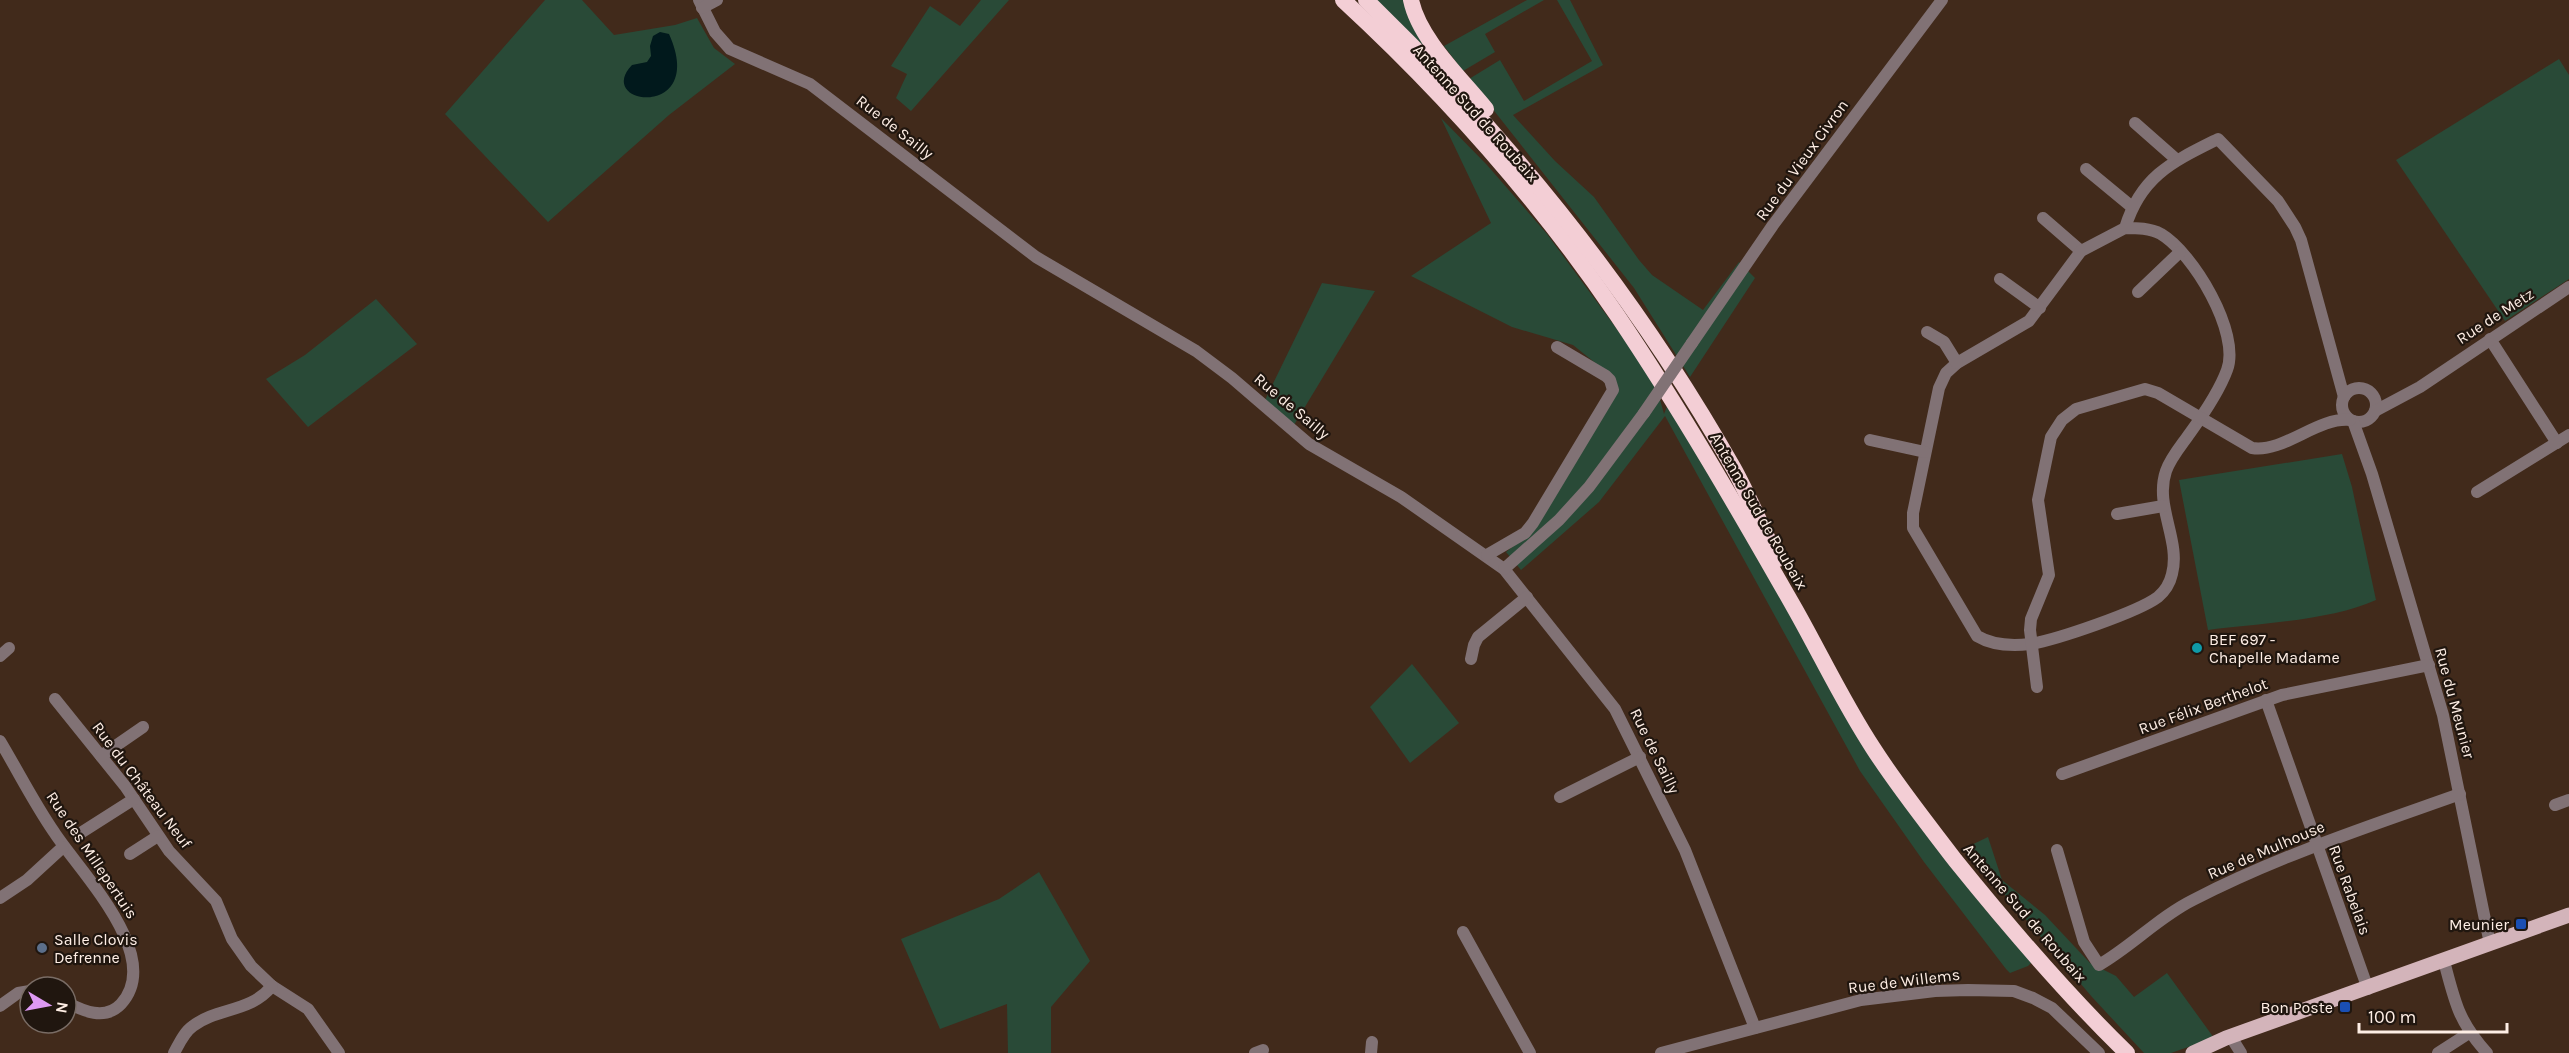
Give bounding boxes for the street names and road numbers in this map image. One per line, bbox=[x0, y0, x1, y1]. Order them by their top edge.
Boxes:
street label: Antenne Sud de Roubaix bbox=[1409, 40, 1543, 186]
street label: Rue de Sailly bbox=[853, 91, 938, 163]
street label: Rue du Vieux Civron bbox=[1752, 96, 1852, 224]
street label: Rue de Metz bbox=[2453, 284, 2537, 348]
street label: Rue de Sailly bbox=[1250, 369, 1334, 443]
street label: Antenne Sud de Roubaix bbox=[1706, 429, 1812, 593]
street label: Rue du Meunier bbox=[2431, 645, 2479, 761]
street label: Rue Félix Berthelot bbox=[2136, 674, 2270, 738]
street label: Rue de Sailly bbox=[1626, 705, 1684, 797]
street label: Rue du Château Neuf bbox=[88, 718, 196, 852]
street label: Rue des Millepertuis bbox=[42, 788, 142, 922]
street label: Rue de Mulhouse bbox=[2205, 817, 2327, 883]
street label: Antenne Sud de Roubaix bbox=[1959, 840, 2091, 986]
street label: Rue Rabelais bbox=[2325, 842, 2375, 938]
street label: Rue de Willems bbox=[1847, 965, 1961, 997]

